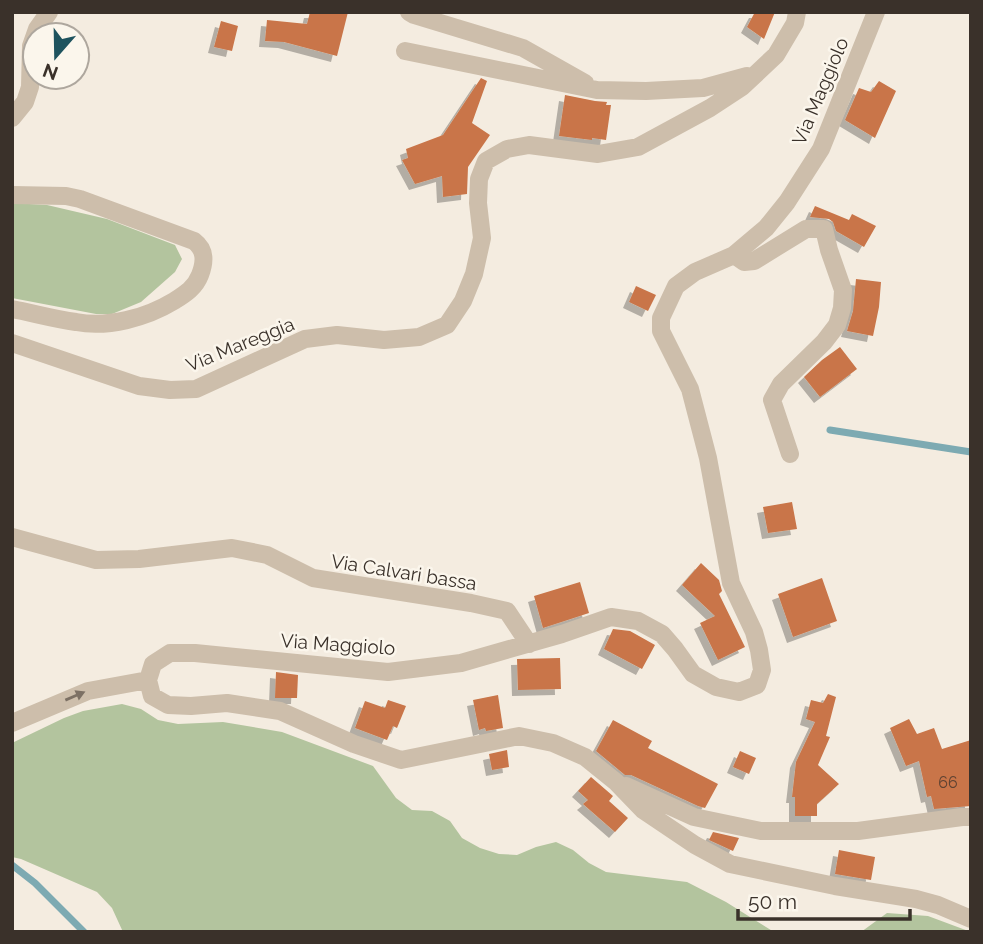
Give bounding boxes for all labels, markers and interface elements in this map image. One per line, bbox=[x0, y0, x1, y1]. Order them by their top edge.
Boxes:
north arrow bbox=[21, 21, 91, 91]
street label: Via Maggiolo bbox=[787, 34, 853, 148]
text: N bbox=[40, 59, 61, 85]
street label: Via Mareggia bbox=[183, 312, 297, 376]
street label: Via Calvari bassa bbox=[330, 550, 478, 594]
street label: Via Maggiolo bbox=[280, 629, 396, 659]
one-way arrow bbox=[65, 691, 86, 702]
house number: 66 bbox=[938, 773, 958, 792]
scale bar bbox=[738, 878, 909, 922]
text: 50 m bbox=[748, 889, 797, 914]

